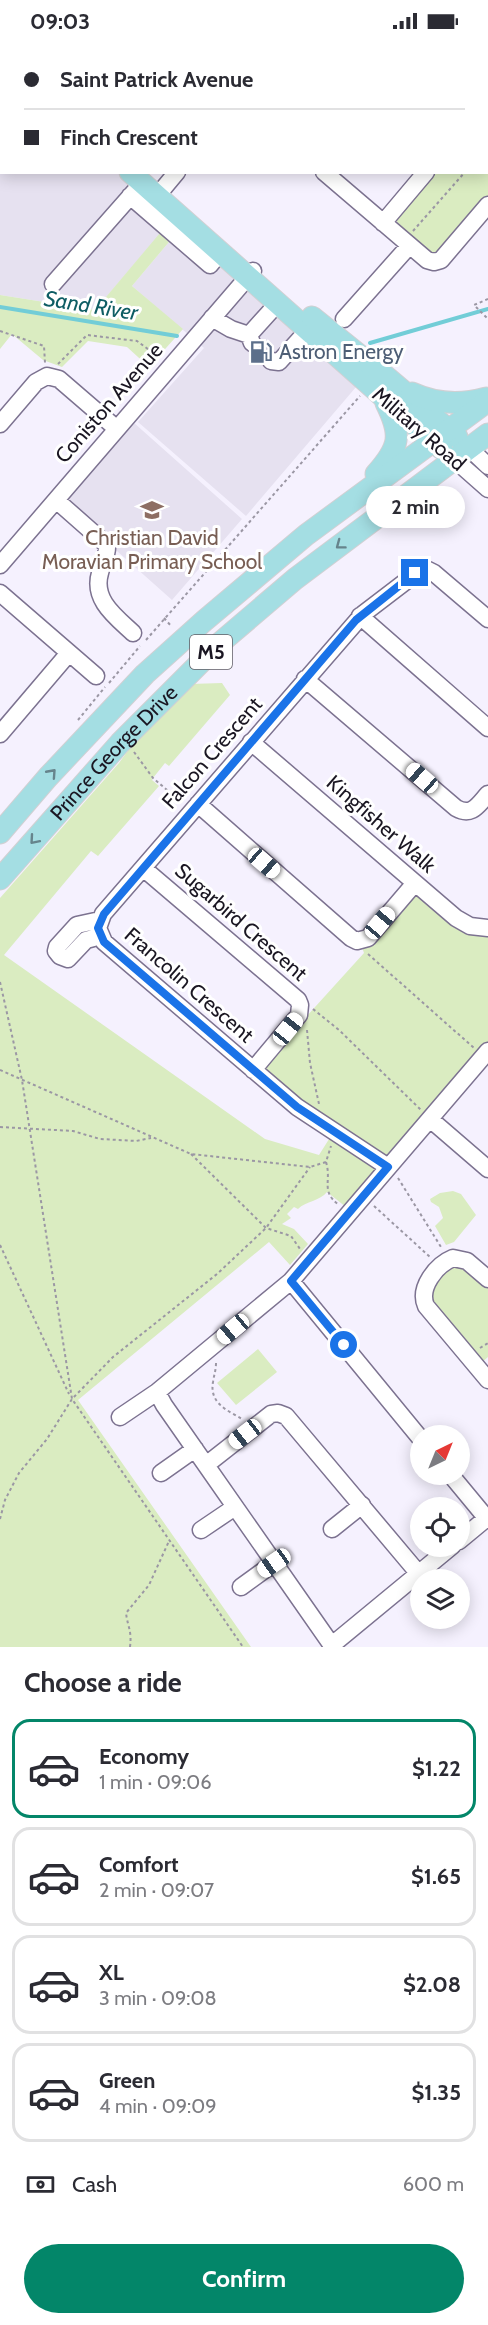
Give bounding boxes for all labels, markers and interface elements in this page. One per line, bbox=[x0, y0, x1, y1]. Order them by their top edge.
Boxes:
text: 09:03 bbox=[30, 8, 90, 35]
text: Saint Patrick Avenue bbox=[60, 66, 253, 93]
text: Finch Crescent bbox=[60, 124, 198, 151]
water label: Sand River bbox=[42, 285, 141, 326]
street label: Coniston Avenue bbox=[50, 337, 168, 468]
fuel station icon: Astron Energy bbox=[248, 339, 274, 365]
place label: Astron Energy bbox=[279, 339, 404, 364]
street label: Military Road bbox=[368, 381, 471, 476]
callout: 2 min bbox=[366, 486, 464, 528]
text: 2 min bbox=[391, 495, 440, 519]
school or university icon: Christian David Moravian Primary School bbox=[139, 497, 165, 523]
place label: Christian David Moravian Primary School bbox=[42, 525, 262, 574]
one-way arrow bbox=[336, 538, 347, 549]
route end bbox=[401, 559, 428, 586]
road number: M5 bbox=[190, 635, 232, 669]
street label: Prince George Drive bbox=[45, 680, 183, 825]
street label: Falcon Crescent bbox=[156, 692, 267, 814]
car bbox=[403, 759, 441, 797]
one-way arrow bbox=[45, 769, 56, 780]
street label: Kingfisher Walk bbox=[322, 770, 441, 878]
one-way arrow bbox=[30, 833, 41, 844]
car bbox=[245, 844, 283, 882]
street label: Sugarbird Crescent bbox=[170, 858, 312, 986]
car bbox=[362, 903, 398, 943]
street label: Francolin Crescent bbox=[120, 922, 259, 1047]
car bbox=[270, 1009, 306, 1049]
car bbox=[213, 1311, 253, 1347]
route start bbox=[330, 1331, 357, 1358]
car bbox=[225, 1416, 265, 1452]
north arrow bbox=[410, 1425, 470, 1485]
map controls bbox=[410, 1425, 470, 1629]
button: locate bbox=[410, 1497, 470, 1557]
car bbox=[254, 1545, 294, 1581]
button: layers bbox=[410, 1569, 470, 1629]
text: Choose a ride bbox=[24, 1666, 182, 1699]
icon: car bbox=[27, 1742, 81, 1796]
text: Economy bbox=[99, 1743, 189, 1770]
text: $1.22 bbox=[412, 1755, 461, 1782]
text: 1 min · 09:06 bbox=[99, 1770, 212, 1794]
icon: car bbox=[27, 1850, 81, 1904]
text: Comfort bbox=[99, 1851, 178, 1878]
text: $1.65 bbox=[411, 1863, 461, 1890]
text: 2 min · 09:07 bbox=[99, 1878, 214, 1902]
icon: car bbox=[27, 1958, 81, 2012]
text: XL bbox=[99, 1959, 124, 1986]
text: $2.08 bbox=[403, 1971, 461, 1998]
text: 3 min · 09:08 bbox=[99, 1986, 217, 2010]
icon: car bbox=[27, 2066, 81, 2120]
text: Green bbox=[99, 2067, 155, 2094]
text: $1.35 bbox=[412, 2079, 461, 2106]
text: 4 min · 09:09 bbox=[99, 2094, 217, 2118]
icon: cash bbox=[24, 2168, 57, 2201]
text: Cash bbox=[72, 2171, 117, 2198]
text: 600 m bbox=[403, 2172, 464, 2196]
button: Confirm bbox=[24, 2244, 464, 2313]

